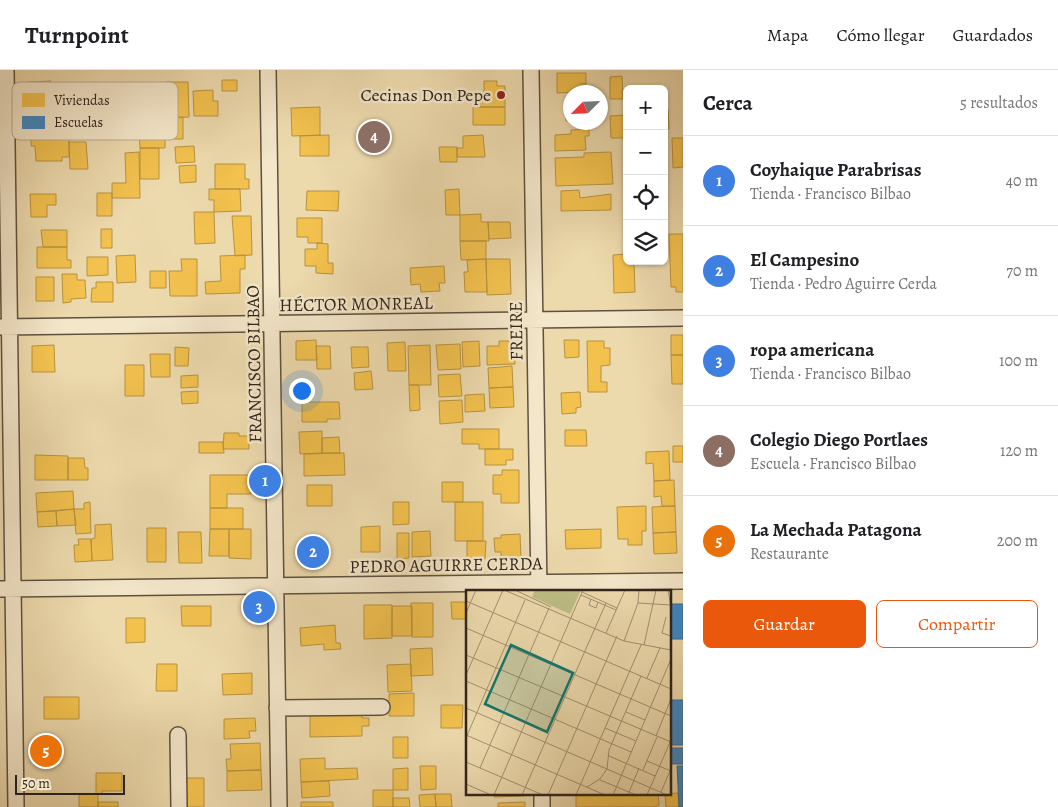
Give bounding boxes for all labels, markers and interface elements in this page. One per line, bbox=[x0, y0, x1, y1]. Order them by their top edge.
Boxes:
text: Turnpoint bbox=[25, 19, 129, 51]
text: Mapa bbox=[767, 23, 808, 47]
text: Cómo llegar bbox=[836, 23, 925, 47]
text: Guardados bbox=[953, 23, 1033, 47]
legend bbox=[12, 82, 178, 140]
place label: Cecinas Don Pepe bbox=[360, 83, 491, 107]
north arrow bbox=[563, 85, 608, 130]
map controls bbox=[623, 85, 668, 265]
button: + bbox=[623, 85, 668, 130]
marker: Cecinas Don Pepe bbox=[495, 89, 507, 101]
text: Cerca bbox=[703, 89, 753, 117]
text: Viviendas bbox=[53, 91, 110, 110]
text: 5 resultados bbox=[960, 92, 1038, 114]
text: Escuelas bbox=[54, 113, 103, 132]
pin: 4 bbox=[358, 118, 390, 156]
button: − bbox=[623, 130, 668, 175]
text: Coyhaique Parabrisas bbox=[750, 157, 921, 183]
text: 1 bbox=[716, 170, 722, 192]
text: 40 m bbox=[1006, 170, 1038, 192]
button: locate bbox=[623, 175, 668, 220]
text: Tienda · Francisco Bilbao bbox=[750, 183, 911, 205]
button: layers bbox=[623, 220, 668, 265]
text: El Campesino bbox=[750, 247, 859, 273]
text: 2 bbox=[715, 260, 723, 282]
text: 70 m bbox=[1006, 260, 1038, 282]
text: Tienda · Pedro Aguirre Cerda bbox=[750, 273, 937, 295]
street label: FRANCISCO BILBAO bbox=[241, 285, 267, 443]
street label: HÉCTOR MONREAL bbox=[279, 291, 434, 317]
street label: FREIRE bbox=[503, 301, 529, 361]
text: ropa americana bbox=[750, 337, 874, 363]
text: 3 bbox=[716, 350, 722, 372]
text: 100 m bbox=[999, 350, 1038, 372]
text: Tienda · Francisco Bilbao bbox=[750, 363, 911, 385]
your location bbox=[289, 378, 315, 404]
text: Colegio Diego Portlaes bbox=[750, 427, 928, 453]
text: 4 bbox=[715, 440, 723, 462]
text: 120 m bbox=[1000, 440, 1038, 462]
text: Escuela · Francisco Bilbao bbox=[750, 453, 916, 475]
pin: 1 bbox=[249, 462, 281, 500]
text: La Mechada Patagona bbox=[750, 517, 922, 543]
text: 5 bbox=[716, 530, 722, 552]
text: 200 m bbox=[997, 530, 1038, 552]
pin: 2 bbox=[297, 533, 329, 571]
text: Restaurante bbox=[750, 543, 829, 565]
street label: PEDRO AGUIRRE CERDA bbox=[349, 551, 543, 579]
pin: 3 bbox=[243, 588, 275, 626]
inset map bbox=[466, 590, 670, 794]
button: Guardar bbox=[703, 600, 866, 648]
button: Compartir bbox=[876, 600, 1038, 648]
pin: 5 bbox=[30, 732, 62, 770]
scale bar bbox=[15, 772, 125, 795]
text: 50 m bbox=[22, 774, 50, 793]

